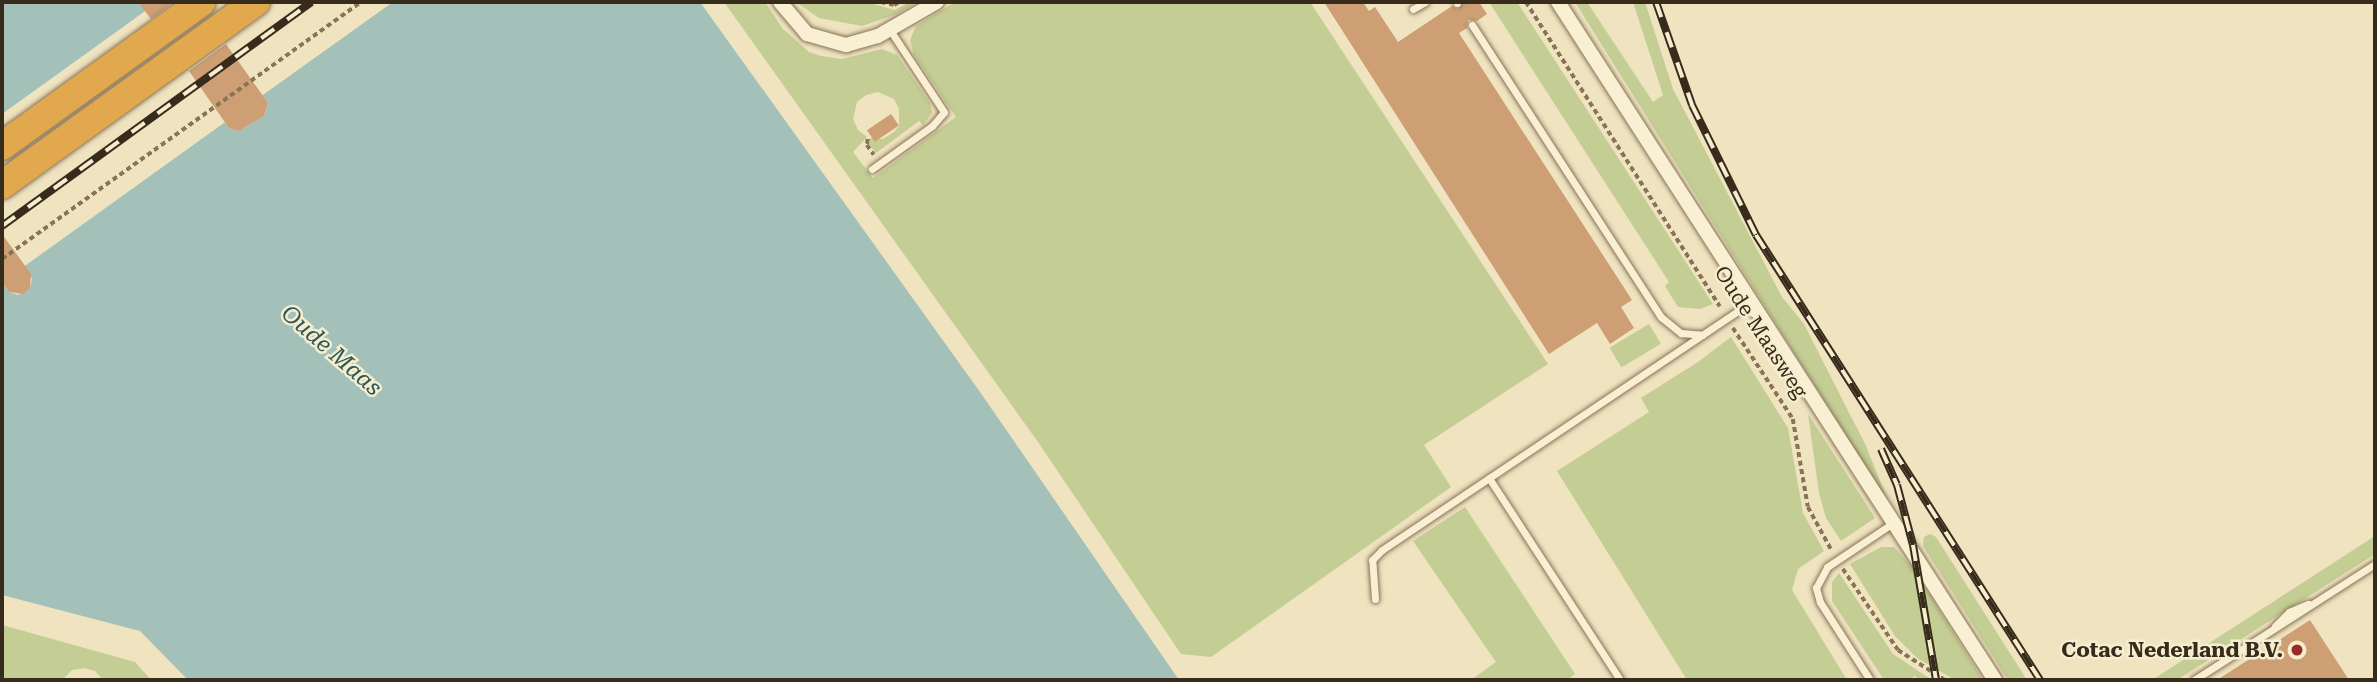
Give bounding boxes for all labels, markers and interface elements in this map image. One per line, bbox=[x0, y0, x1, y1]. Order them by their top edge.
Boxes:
street label: Oude Maasweg bbox=[1709, 261, 1813, 403]
water label: Oude Maas bbox=[275, 300, 387, 402]
place label: Cotac Nederland B.V. bbox=[2061, 637, 2283, 663]
marker: Cotac Nederland B.V. bbox=[2289, 642, 2305, 658]

